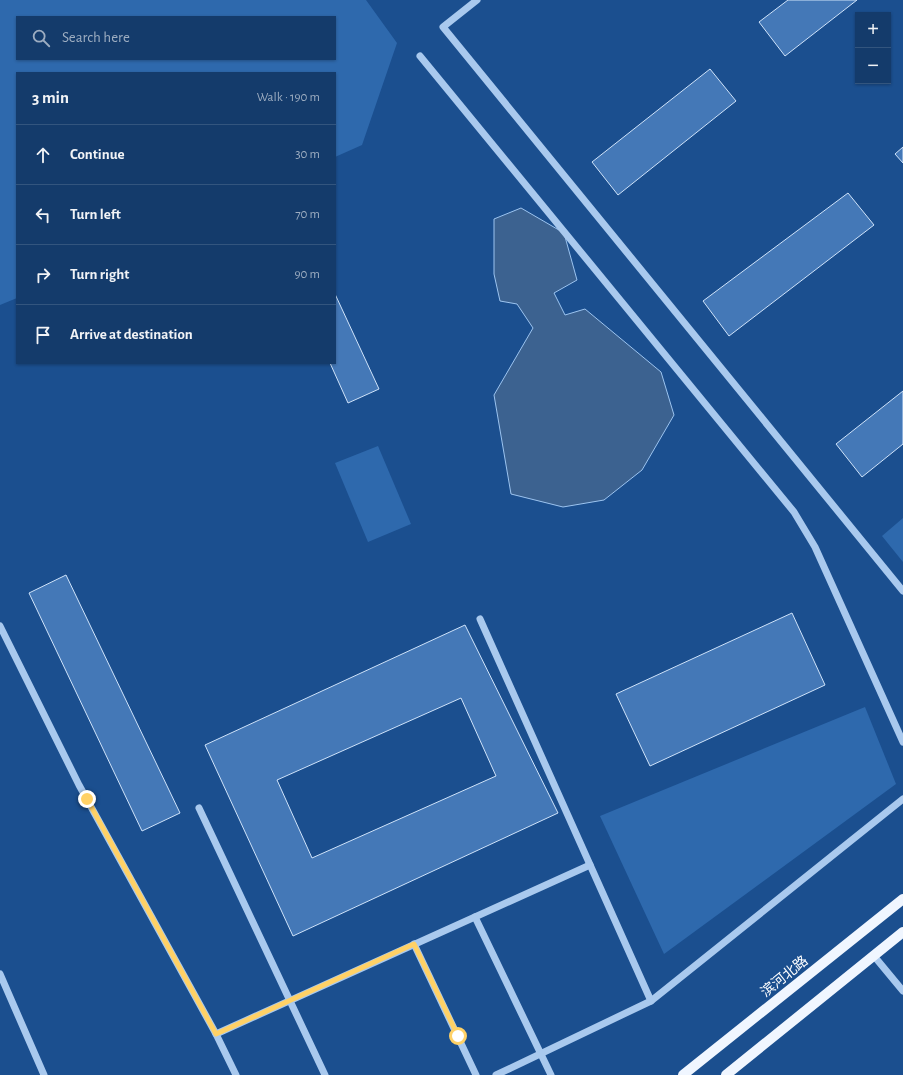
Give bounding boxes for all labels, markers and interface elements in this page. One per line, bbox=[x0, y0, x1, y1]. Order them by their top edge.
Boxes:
map controls bbox=[855, 12, 891, 84]
button: + bbox=[855, 12, 891, 48]
search box bbox=[16, 16, 336, 60]
icon: search bbox=[30, 27, 52, 49]
text: Search here bbox=[62, 30, 130, 45]
button: − bbox=[855, 48, 891, 84]
text: 3 min bbox=[32, 89, 69, 106]
text: Walk · 190 m bbox=[257, 91, 320, 104]
icon: ahead bbox=[32, 144, 54, 166]
text: Continue bbox=[70, 147, 125, 162]
text: 30 m bbox=[295, 148, 320, 161]
icon: left bbox=[32, 204, 54, 226]
text: Turn left bbox=[70, 207, 121, 222]
text: 70 m bbox=[295, 208, 320, 221]
icon: right bbox=[32, 264, 54, 286]
text: Turn right bbox=[70, 267, 129, 282]
text: 90 m bbox=[294, 268, 320, 281]
icon: arrive bbox=[32, 324, 54, 346]
text: Arrive at destination bbox=[70, 327, 193, 342]
route end bbox=[78, 790, 96, 808]
street label: 滨河北路 bbox=[757, 952, 811, 1000]
route start bbox=[449, 1027, 467, 1045]

